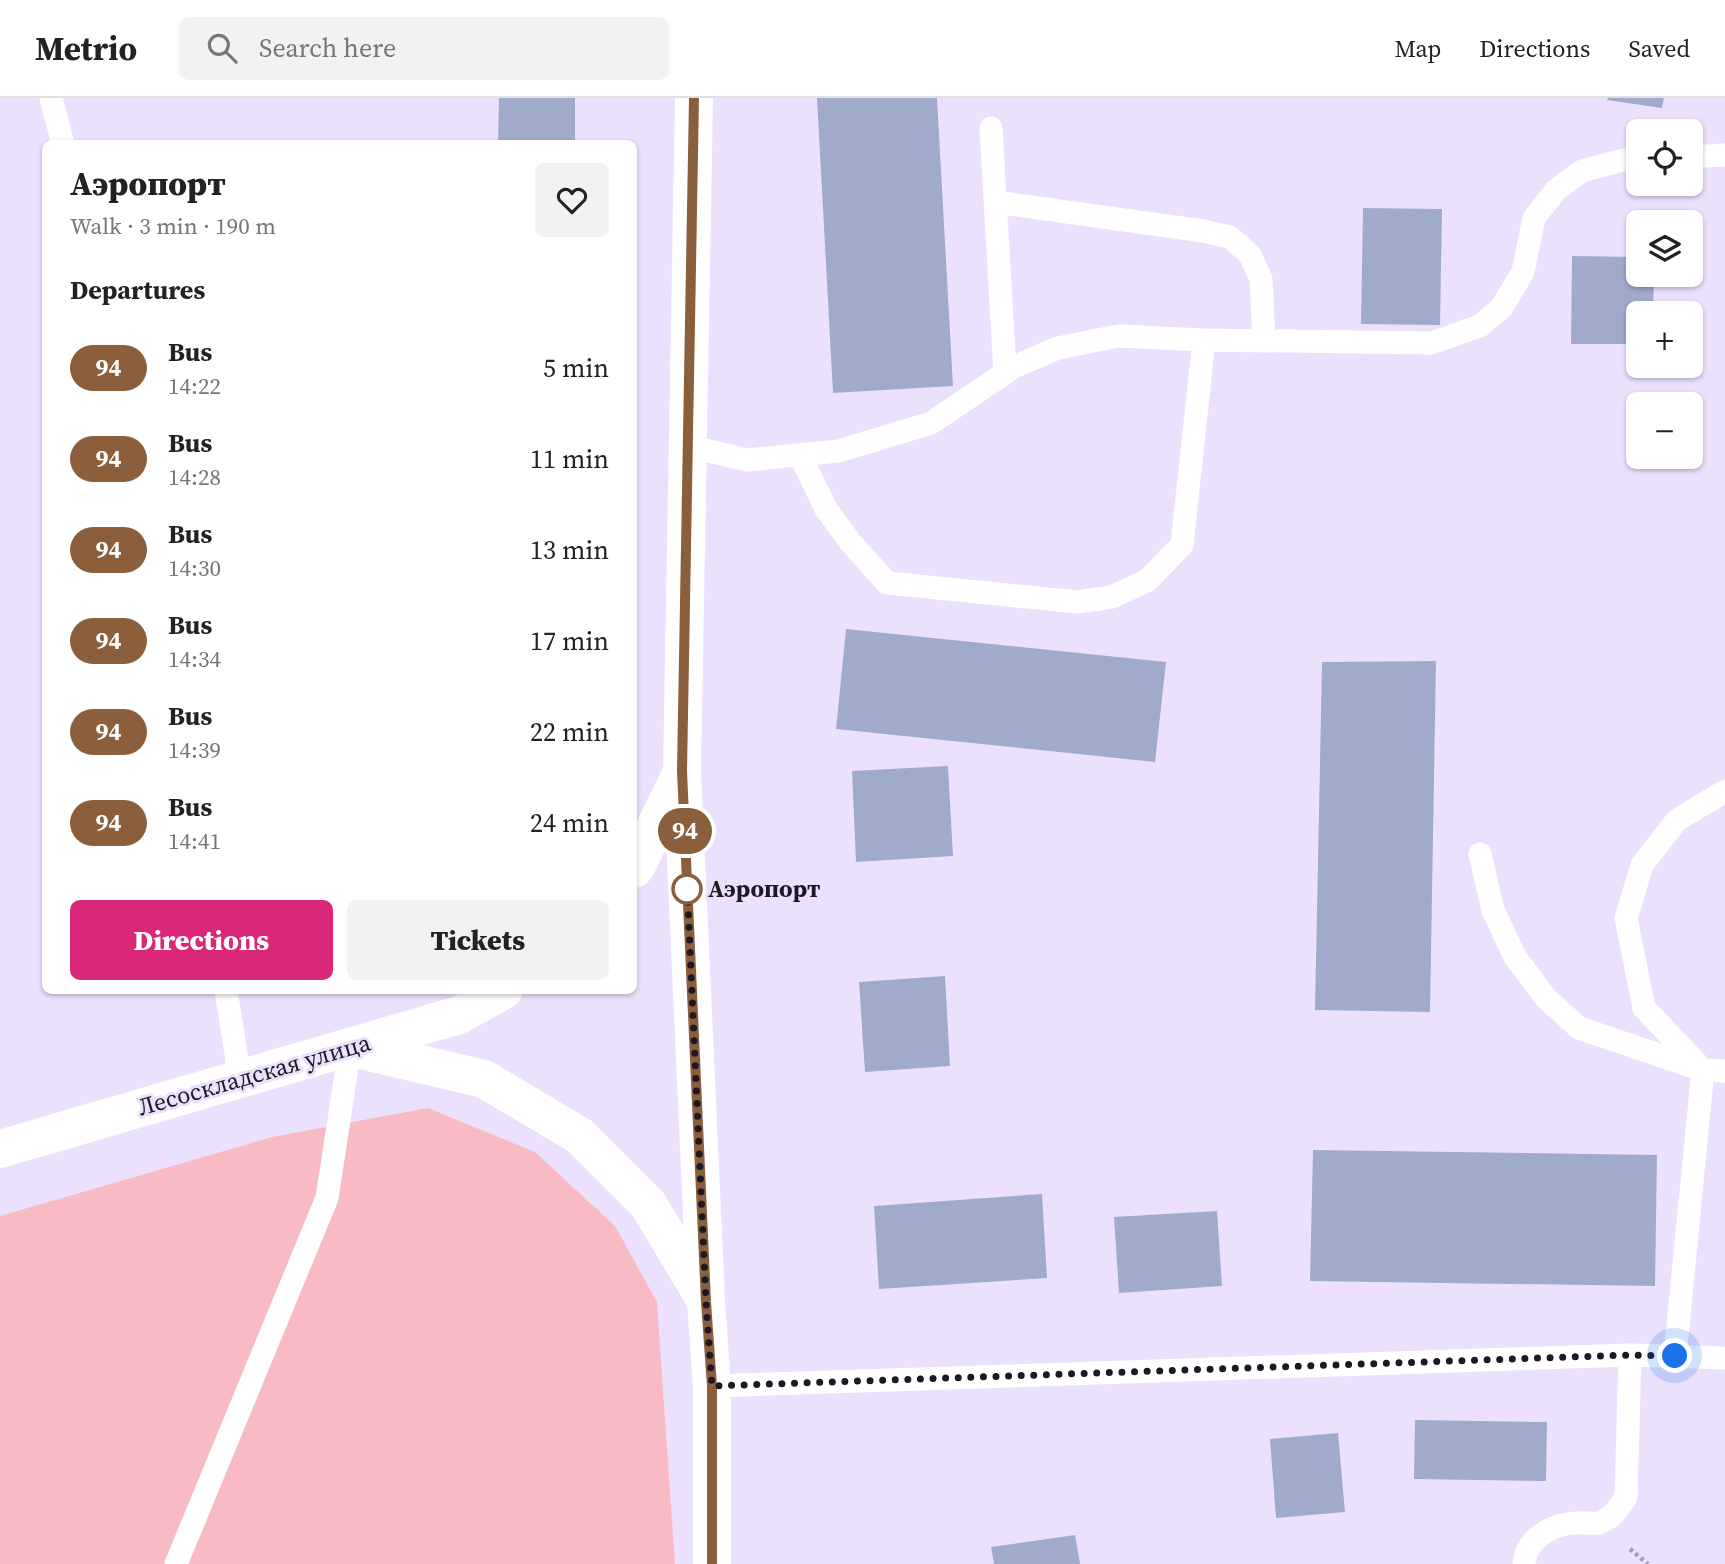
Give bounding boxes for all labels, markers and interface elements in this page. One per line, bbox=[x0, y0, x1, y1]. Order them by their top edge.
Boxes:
search box bbox=[179, 17, 669, 80]
text: Metrio bbox=[35, 26, 137, 71]
icon: search bbox=[203, 29, 241, 67]
text: Search here bbox=[259, 30, 396, 66]
text: Map bbox=[1394, 32, 1441, 65]
text: Directions bbox=[1479, 32, 1590, 65]
text: Saved bbox=[1628, 32, 1690, 65]
map controls bbox=[1626, 119, 1703, 469]
button: locate bbox=[1626, 119, 1703, 196]
text: Аэропорт bbox=[70, 161, 226, 206]
button: heart bbox=[535, 163, 609, 237]
text: Walk · 3 min · 190 m bbox=[70, 210, 276, 242]
button: layers bbox=[1626, 210, 1703, 287]
text: Departures bbox=[70, 272, 205, 308]
button: + bbox=[1626, 301, 1703, 378]
text: Bus bbox=[168, 334, 212, 370]
text: 5 min bbox=[543, 350, 609, 386]
text: 94 bbox=[95, 351, 122, 384]
text: 14:22 bbox=[168, 370, 221, 402]
button: − bbox=[1626, 392, 1703, 469]
text: Bus bbox=[168, 425, 212, 461]
text: 11 min bbox=[530, 441, 609, 477]
text: 94 bbox=[95, 442, 122, 475]
text: 14:28 bbox=[168, 461, 221, 493]
text: Bus bbox=[168, 516, 212, 552]
text: 13 min bbox=[530, 532, 609, 568]
text: 94 bbox=[95, 533, 122, 566]
text: 14:30 bbox=[168, 552, 221, 584]
text: Bus bbox=[168, 607, 212, 643]
text: 17 min bbox=[530, 623, 609, 659]
text: 94 bbox=[95, 624, 122, 657]
text: 14:34 bbox=[168, 643, 221, 675]
text: Bus bbox=[168, 698, 212, 734]
text: 22 min bbox=[530, 714, 609, 750]
text: 94 bbox=[95, 715, 122, 748]
text: 14:39 bbox=[168, 734, 221, 766]
text: Bus bbox=[168, 789, 212, 825]
text: 24 min bbox=[530, 805, 609, 841]
text: 94 bbox=[95, 806, 122, 839]
line badge: 94 bbox=[654, 808, 716, 854]
text: 94 bbox=[672, 814, 698, 847]
text: 14:41 bbox=[168, 825, 221, 857]
place label: Аэропорт bbox=[708, 872, 820, 905]
marker: Аэропорт bbox=[672, 874, 702, 904]
button: Directions bbox=[70, 900, 333, 980]
button: Tickets bbox=[347, 900, 609, 980]
street label: Лесоскладская улица bbox=[134, 1025, 375, 1124]
your location bbox=[1657, 1338, 1692, 1373]

